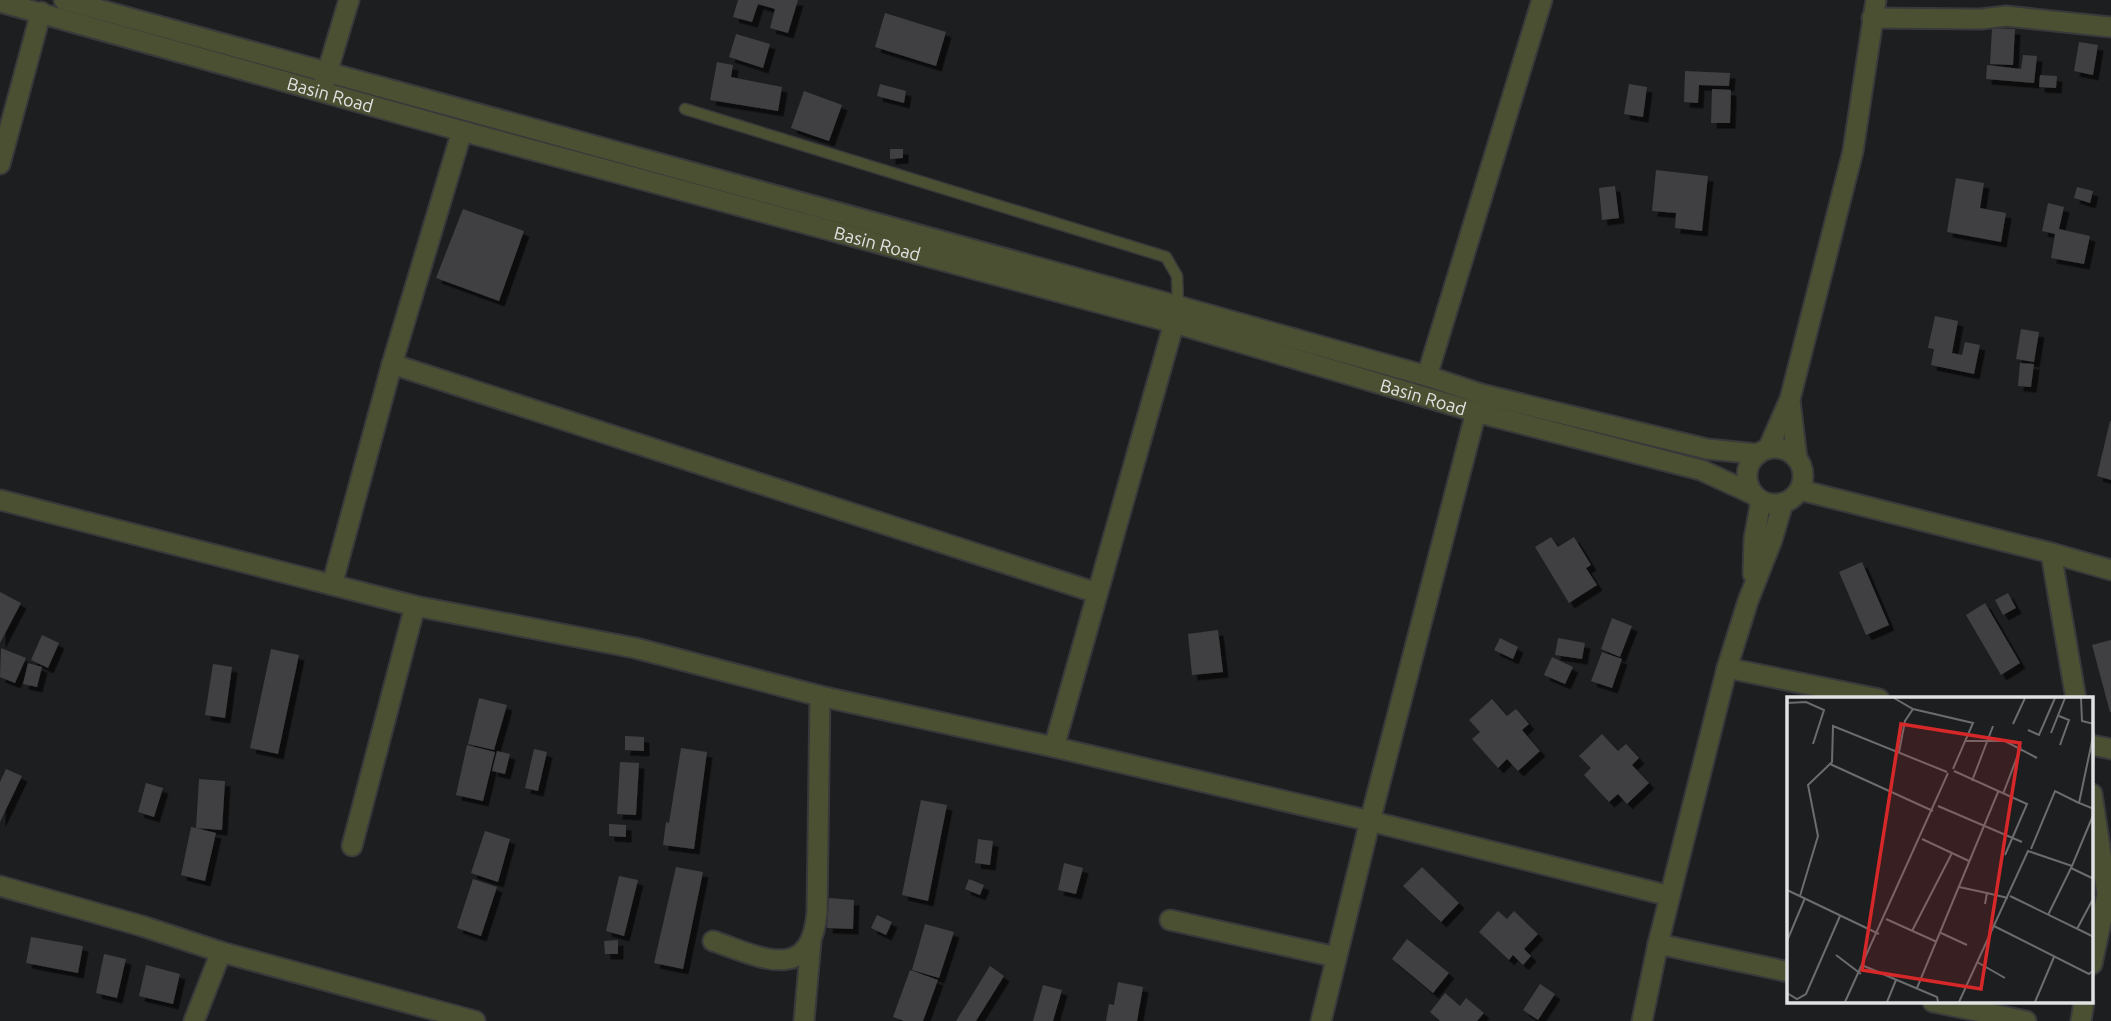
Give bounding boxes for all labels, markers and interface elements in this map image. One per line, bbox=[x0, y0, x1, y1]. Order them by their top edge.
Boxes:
street label: Basin Road bbox=[285, 73, 376, 116]
street label: Basin Road bbox=[832, 222, 923, 264]
street label: Basin Road bbox=[1378, 374, 1469, 419]
inset map bbox=[1787, 697, 2094, 1004]

